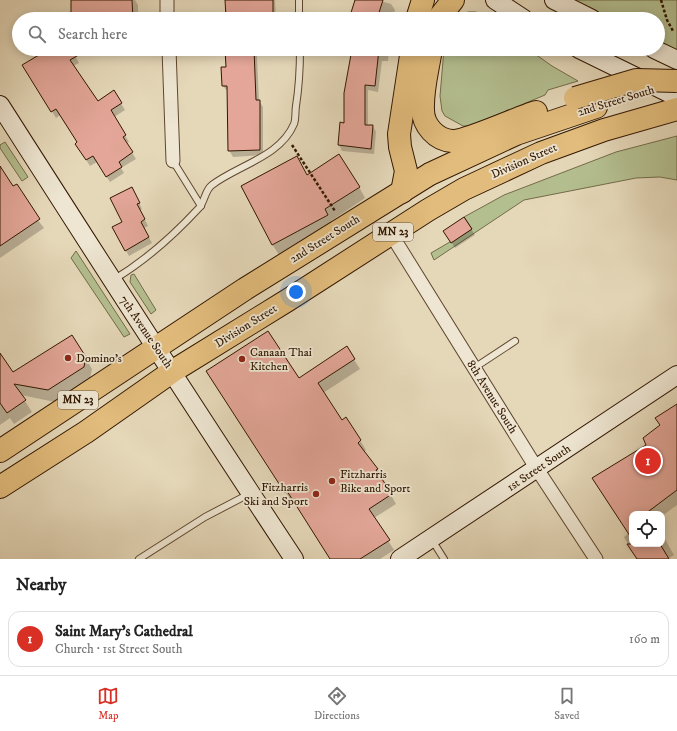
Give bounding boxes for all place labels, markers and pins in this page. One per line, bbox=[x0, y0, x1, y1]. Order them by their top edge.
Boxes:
place label: Canaan Thai Kitchen bbox=[250, 345, 312, 374]
place label: Domino's bbox=[76, 351, 122, 366]
marker: Domino's bbox=[63, 353, 73, 363]
marker: Canaan Thai Kitchen bbox=[237, 354, 247, 364]
pin: 1 bbox=[635, 446, 661, 476]
place label: Fitzharris Bike and Sport bbox=[340, 467, 410, 496]
marker: Fitzharris Bike and Sport bbox=[327, 476, 337, 486]
place label: Fitzharris Ski and Sport bbox=[244, 480, 308, 509]
marker: Fitzharris Ski and Sport bbox=[311, 489, 321, 499]

